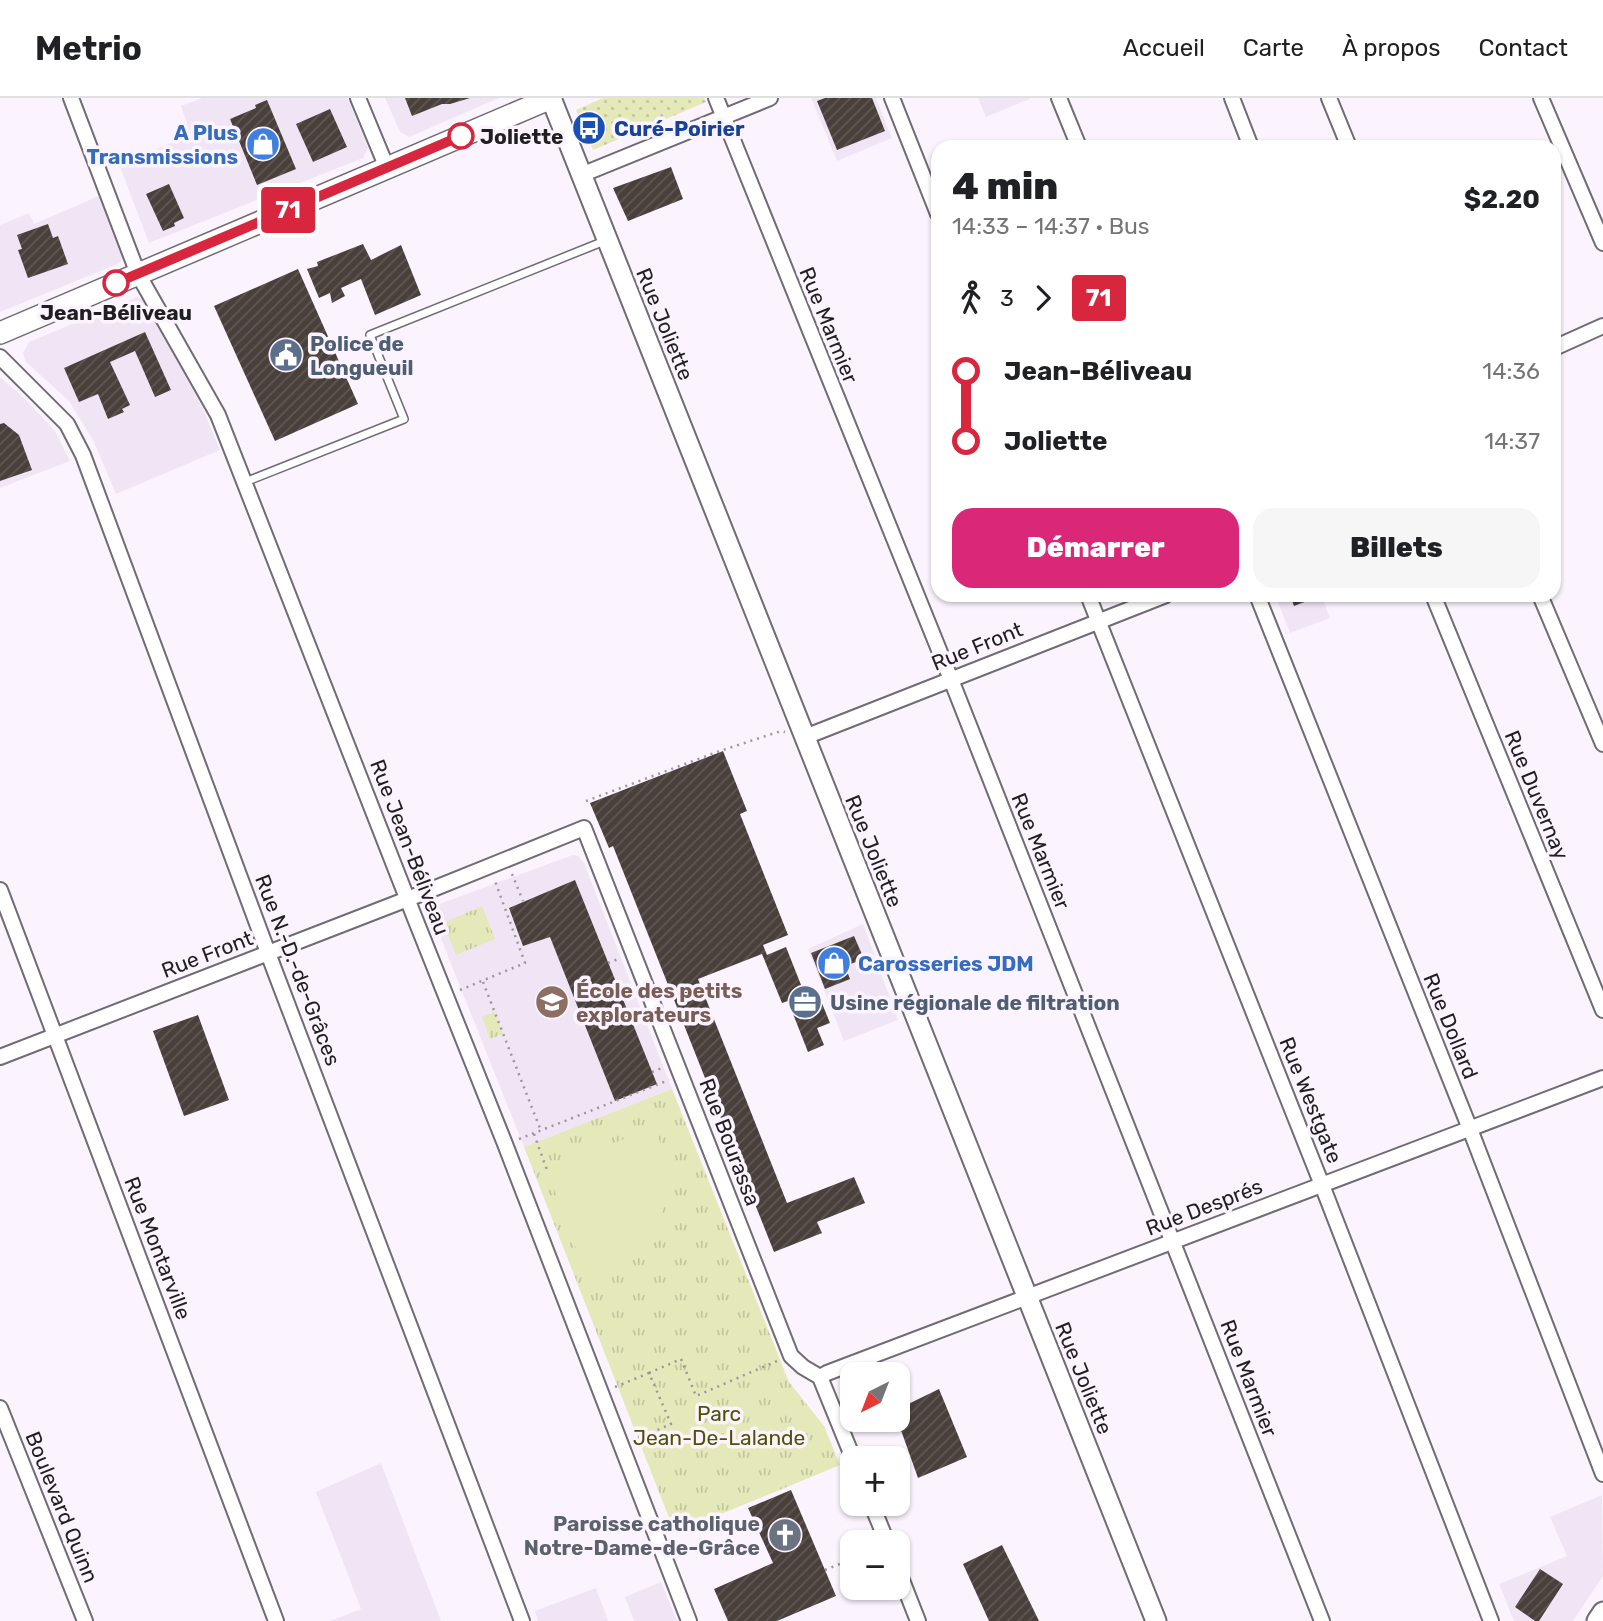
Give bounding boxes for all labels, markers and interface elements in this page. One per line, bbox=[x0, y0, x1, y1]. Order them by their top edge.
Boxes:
text: Metrio bbox=[35, 29, 142, 68]
text: Accueil bbox=[1123, 34, 1205, 62]
text: Carte bbox=[1243, 34, 1304, 62]
text: À propos bbox=[1342, 34, 1441, 62]
text: Contact bbox=[1479, 34, 1568, 62]
bus stop icon: Curé-Poirier bbox=[570, 109, 608, 147]
place label: Curé-Poirier bbox=[614, 116, 745, 141]
place label: A Plus Transmissions bbox=[87, 120, 238, 169]
marker: Joliette bbox=[448, 123, 474, 149]
place label: Joliette bbox=[480, 124, 563, 149]
shop icon: A Plus Transmissions bbox=[244, 125, 282, 163]
text: 4 min bbox=[952, 163, 1058, 209]
text: $2.20 bbox=[1464, 184, 1540, 215]
line badge: 71 bbox=[256, 187, 320, 233]
text: 71 bbox=[275, 196, 301, 224]
text: 14:33 – 14:37 · Bus bbox=[952, 212, 1150, 240]
street label: Rue Marmier bbox=[794, 263, 864, 387]
street label: Rue Joliette bbox=[631, 264, 699, 384]
marker: Jean-Béliveau bbox=[103, 270, 129, 296]
icon: walk bbox=[952, 279, 990, 317]
icon: forward bbox=[1024, 279, 1062, 317]
text: 3 bbox=[1000, 284, 1014, 312]
text: 71 bbox=[1086, 284, 1112, 312]
place label: Jean-Béliveau bbox=[40, 300, 192, 325]
place label: Police de Longueuil bbox=[310, 331, 414, 380]
public building icon: Police de Longueuil bbox=[267, 336, 305, 374]
text: Jean-Béliveau bbox=[1004, 356, 1192, 387]
text: 14:36 bbox=[1482, 357, 1540, 385]
text: Joliette bbox=[1004, 426, 1107, 457]
text: 14:37 bbox=[1484, 427, 1540, 455]
button: Démarrer bbox=[952, 508, 1239, 588]
button: Billets bbox=[1253, 508, 1540, 588]
street label: Rue Front bbox=[928, 616, 1026, 676]
street label: Rue Duvernay bbox=[1500, 727, 1574, 864]
street label: Rue Jean-Béliveau bbox=[365, 756, 455, 938]
street label: Rue Marmier bbox=[1006, 789, 1076, 913]
street label: Rue Joliette bbox=[840, 791, 908, 911]
street label: Rue N.-D.-de-Grâces bbox=[250, 871, 346, 1069]
street label: Rue Front bbox=[158, 925, 256, 983]
shop icon: Carosseries JDM bbox=[815, 944, 853, 982]
place label: Carosseries JDM bbox=[858, 951, 1034, 976]
street label: Rue Dollard bbox=[1418, 969, 1484, 1083]
place label: École des petits explorateurs bbox=[576, 978, 742, 1027]
school or university icon: École des petits explorateurs bbox=[533, 983, 571, 1021]
office icon: Usine régionale de filtration bbox=[786, 983, 824, 1021]
place label: Usine régionale de filtration bbox=[830, 990, 1120, 1015]
street label: Rue Westgate bbox=[1274, 1033, 1348, 1167]
street label: Rue Bourassa bbox=[694, 1075, 766, 1209]
street label: Rue Montarville bbox=[119, 1173, 197, 1323]
street label: Rue Després bbox=[1142, 1173, 1266, 1241]
street label: Rue Marmier bbox=[1215, 1316, 1283, 1440]
street label: Rue Joliette bbox=[1050, 1318, 1118, 1438]
north arrow bbox=[840, 1362, 910, 1432]
map controls bbox=[840, 1362, 910, 1600]
park label: Parc Jean-De-Lalande bbox=[633, 1401, 805, 1450]
street label: Boulevard Quinn bbox=[20, 1428, 104, 1586]
button: + bbox=[840, 1446, 910, 1516]
place label: Paroisse catholique Notre-Dame-de-Grâce bbox=[524, 1511, 760, 1560]
church icon: Paroisse catholique Notre-Dame-de-Grâce bbox=[766, 1516, 804, 1554]
button: − bbox=[840, 1530, 910, 1600]

